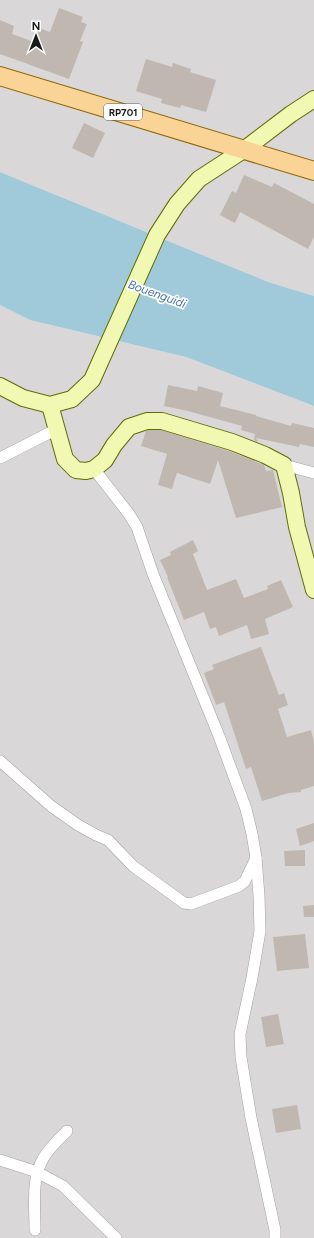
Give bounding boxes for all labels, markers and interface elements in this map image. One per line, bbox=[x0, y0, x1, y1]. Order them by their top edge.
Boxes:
north arrow bbox=[16, 16, 56, 56]
text: N bbox=[32, 20, 40, 33]
road number: RP701 bbox=[104, 104, 142, 120]
water label: Bouenguidi bbox=[126, 277, 188, 311]

